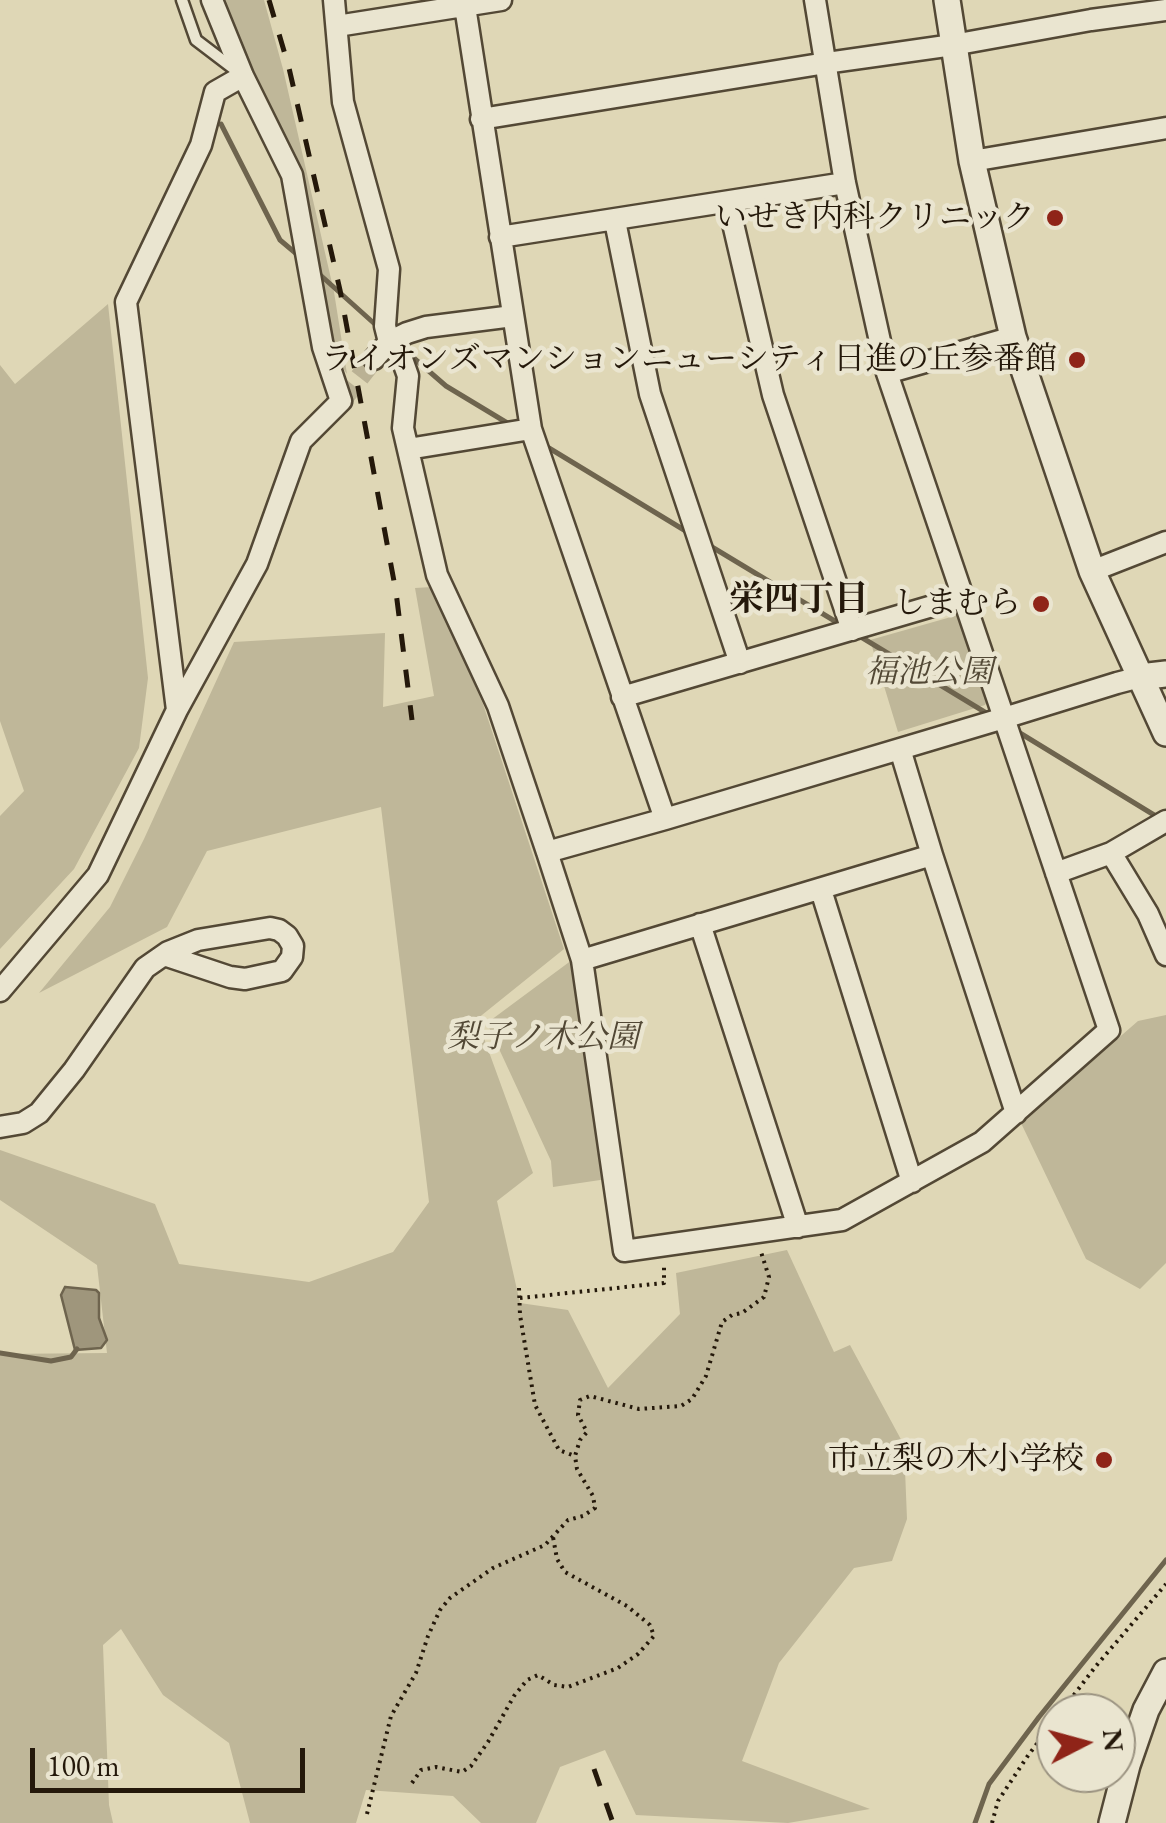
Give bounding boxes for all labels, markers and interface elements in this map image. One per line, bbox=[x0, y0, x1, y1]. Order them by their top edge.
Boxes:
place label: いせき内科クリニック bbox=[715, 199, 1035, 237]
marker: いせき内科クリニック bbox=[1044, 207, 1066, 229]
place label: ライオンズマンションニューシティ日進の丘参番館 bbox=[321, 341, 1057, 379]
marker: ライオンズマンションニューシティ日進の丘参番館 bbox=[1066, 349, 1088, 371]
district label: 栄四丁目 bbox=[729, 579, 869, 621]
place label: しまむら bbox=[893, 585, 1021, 623]
marker: しまむら bbox=[1030, 593, 1052, 615]
park label: 福池公園 bbox=[865, 654, 993, 692]
park label: 梨子ノ木公園 bbox=[447, 1019, 639, 1057]
place label: 市立梨の木小学校 bbox=[828, 1441, 1084, 1479]
marker: 市立梨の木小学校 bbox=[1093, 1449, 1115, 1471]
north arrow bbox=[1036, 1693, 1136, 1793]
text: N bbox=[1095, 1727, 1133, 1753]
scale bar bbox=[35, 1728, 310, 1790]
text: 100 m bbox=[47, 1746, 120, 1785]

